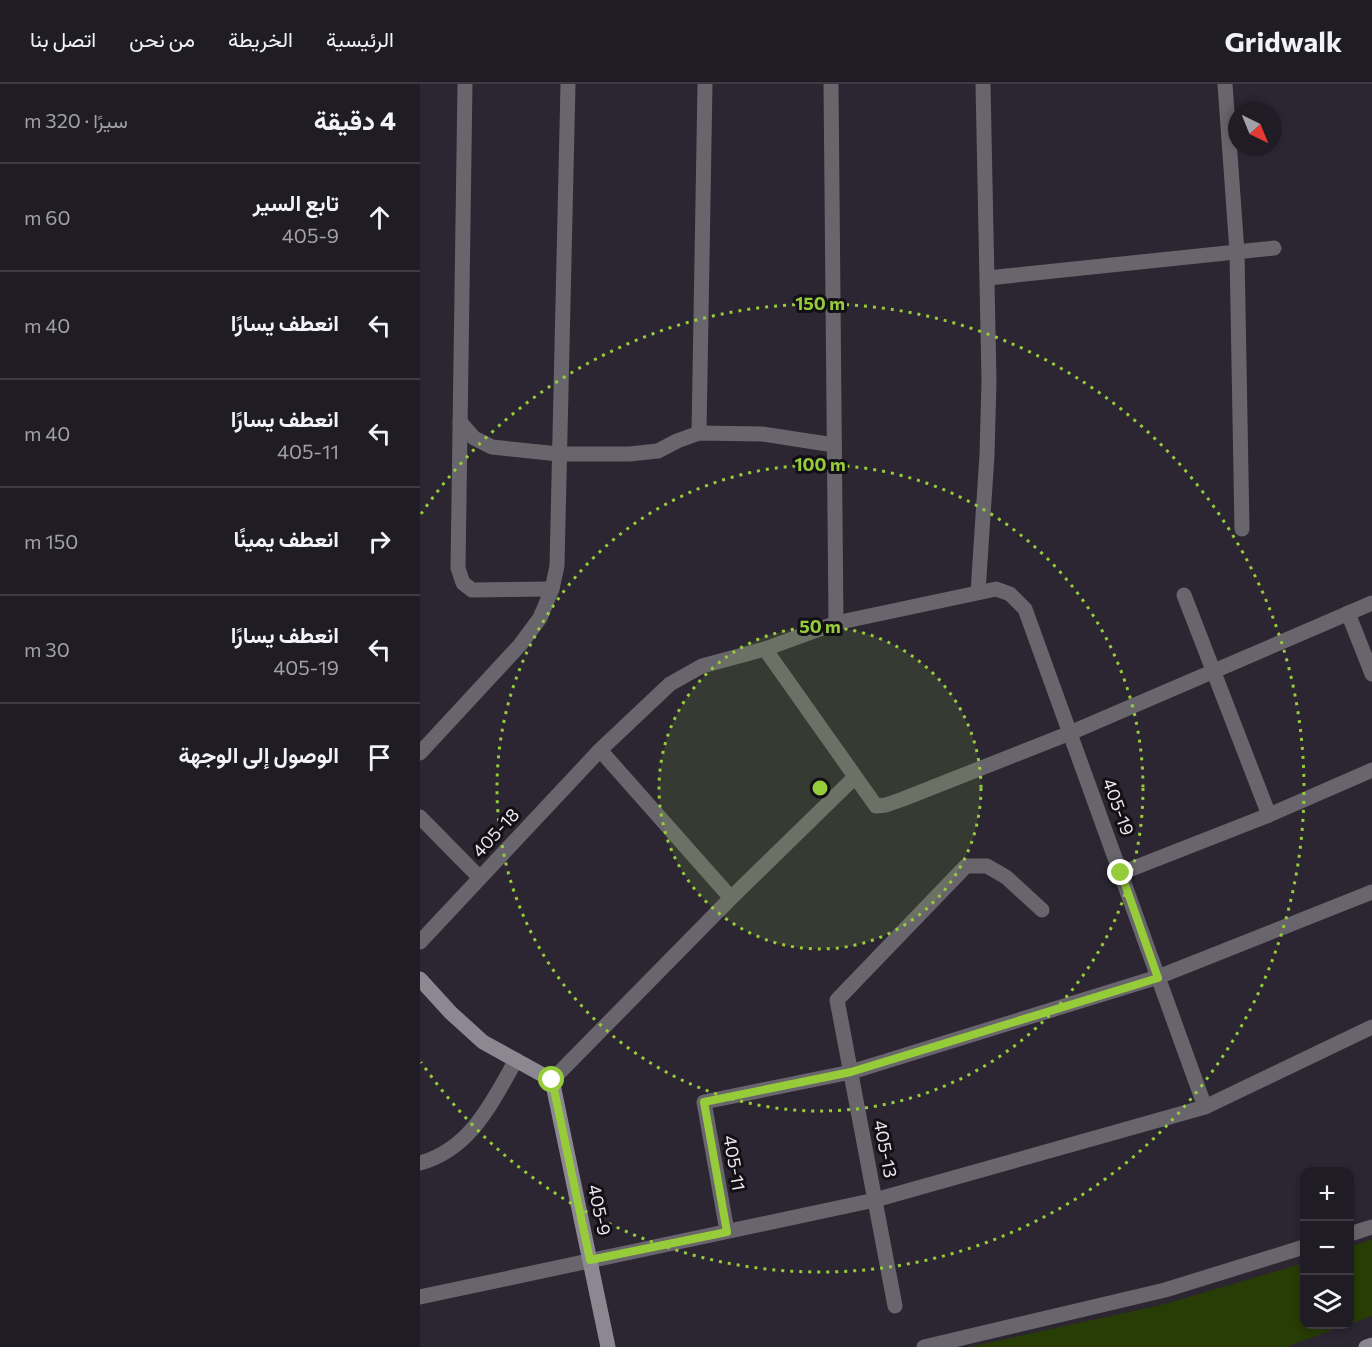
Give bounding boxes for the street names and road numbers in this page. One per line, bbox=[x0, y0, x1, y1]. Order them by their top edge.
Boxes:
street label: 405-19 bbox=[1098, 775, 1139, 838]
street label: 405-18 bbox=[467, 803, 524, 861]
street label: 405-13 bbox=[870, 1118, 902, 1180]
street label: 405-11 bbox=[719, 1133, 751, 1192]
street label: 405-9 bbox=[584, 1182, 616, 1237]

